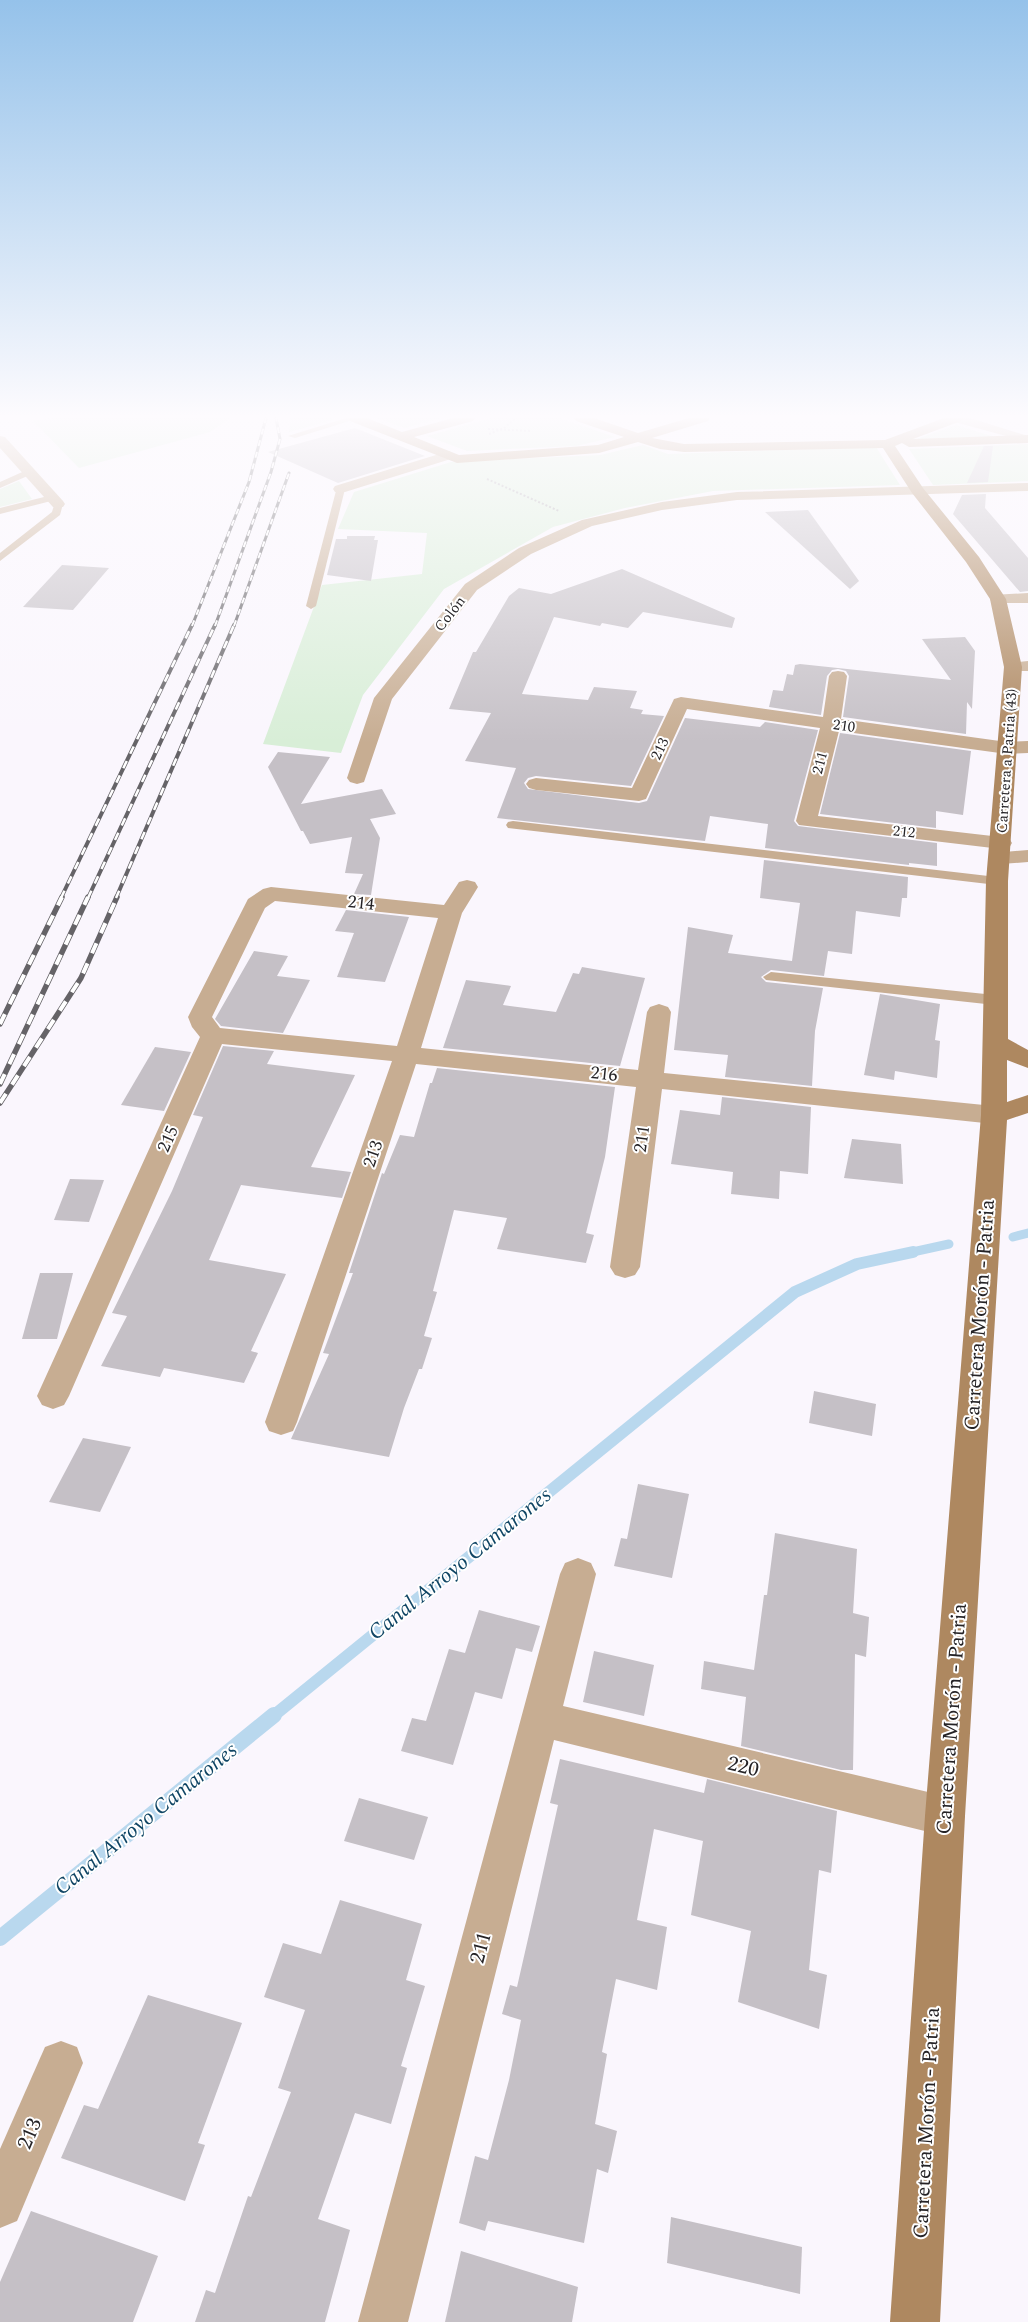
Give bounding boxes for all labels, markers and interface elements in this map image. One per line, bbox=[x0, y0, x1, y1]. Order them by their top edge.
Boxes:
street label: Colón bbox=[429, 591, 472, 637]
street label: Carretera a Patria (43) bbox=[990, 688, 1024, 834]
street label: 210 bbox=[831, 713, 857, 739]
street label: 213 bbox=[645, 733, 675, 764]
street label: 211 bbox=[806, 749, 834, 777]
street label: 212 bbox=[892, 819, 916, 845]
street label: 214 bbox=[346, 888, 376, 918]
street label: 216 bbox=[589, 1059, 619, 1089]
street label: 215 bbox=[150, 1121, 186, 1157]
street label: 211 bbox=[627, 1124, 657, 1154]
street label: 213 bbox=[356, 1137, 390, 1171]
street label: Carretera Morón - Patria bbox=[956, 1198, 1004, 1432]
water label: Canal Arroyo Camarones bbox=[361, 1479, 559, 1648]
street label: Carretera Morón - Patria bbox=[928, 1602, 976, 1836]
water label: Canal Arroyo Camarones bbox=[47, 1734, 245, 1903]
street label: 220 bbox=[724, 1748, 762, 1786]
street label: 211 bbox=[461, 1929, 501, 1967]
street label: Carretera Morón - Patria bbox=[905, 2006, 949, 2240]
street label: 213 bbox=[9, 2113, 51, 2155]

